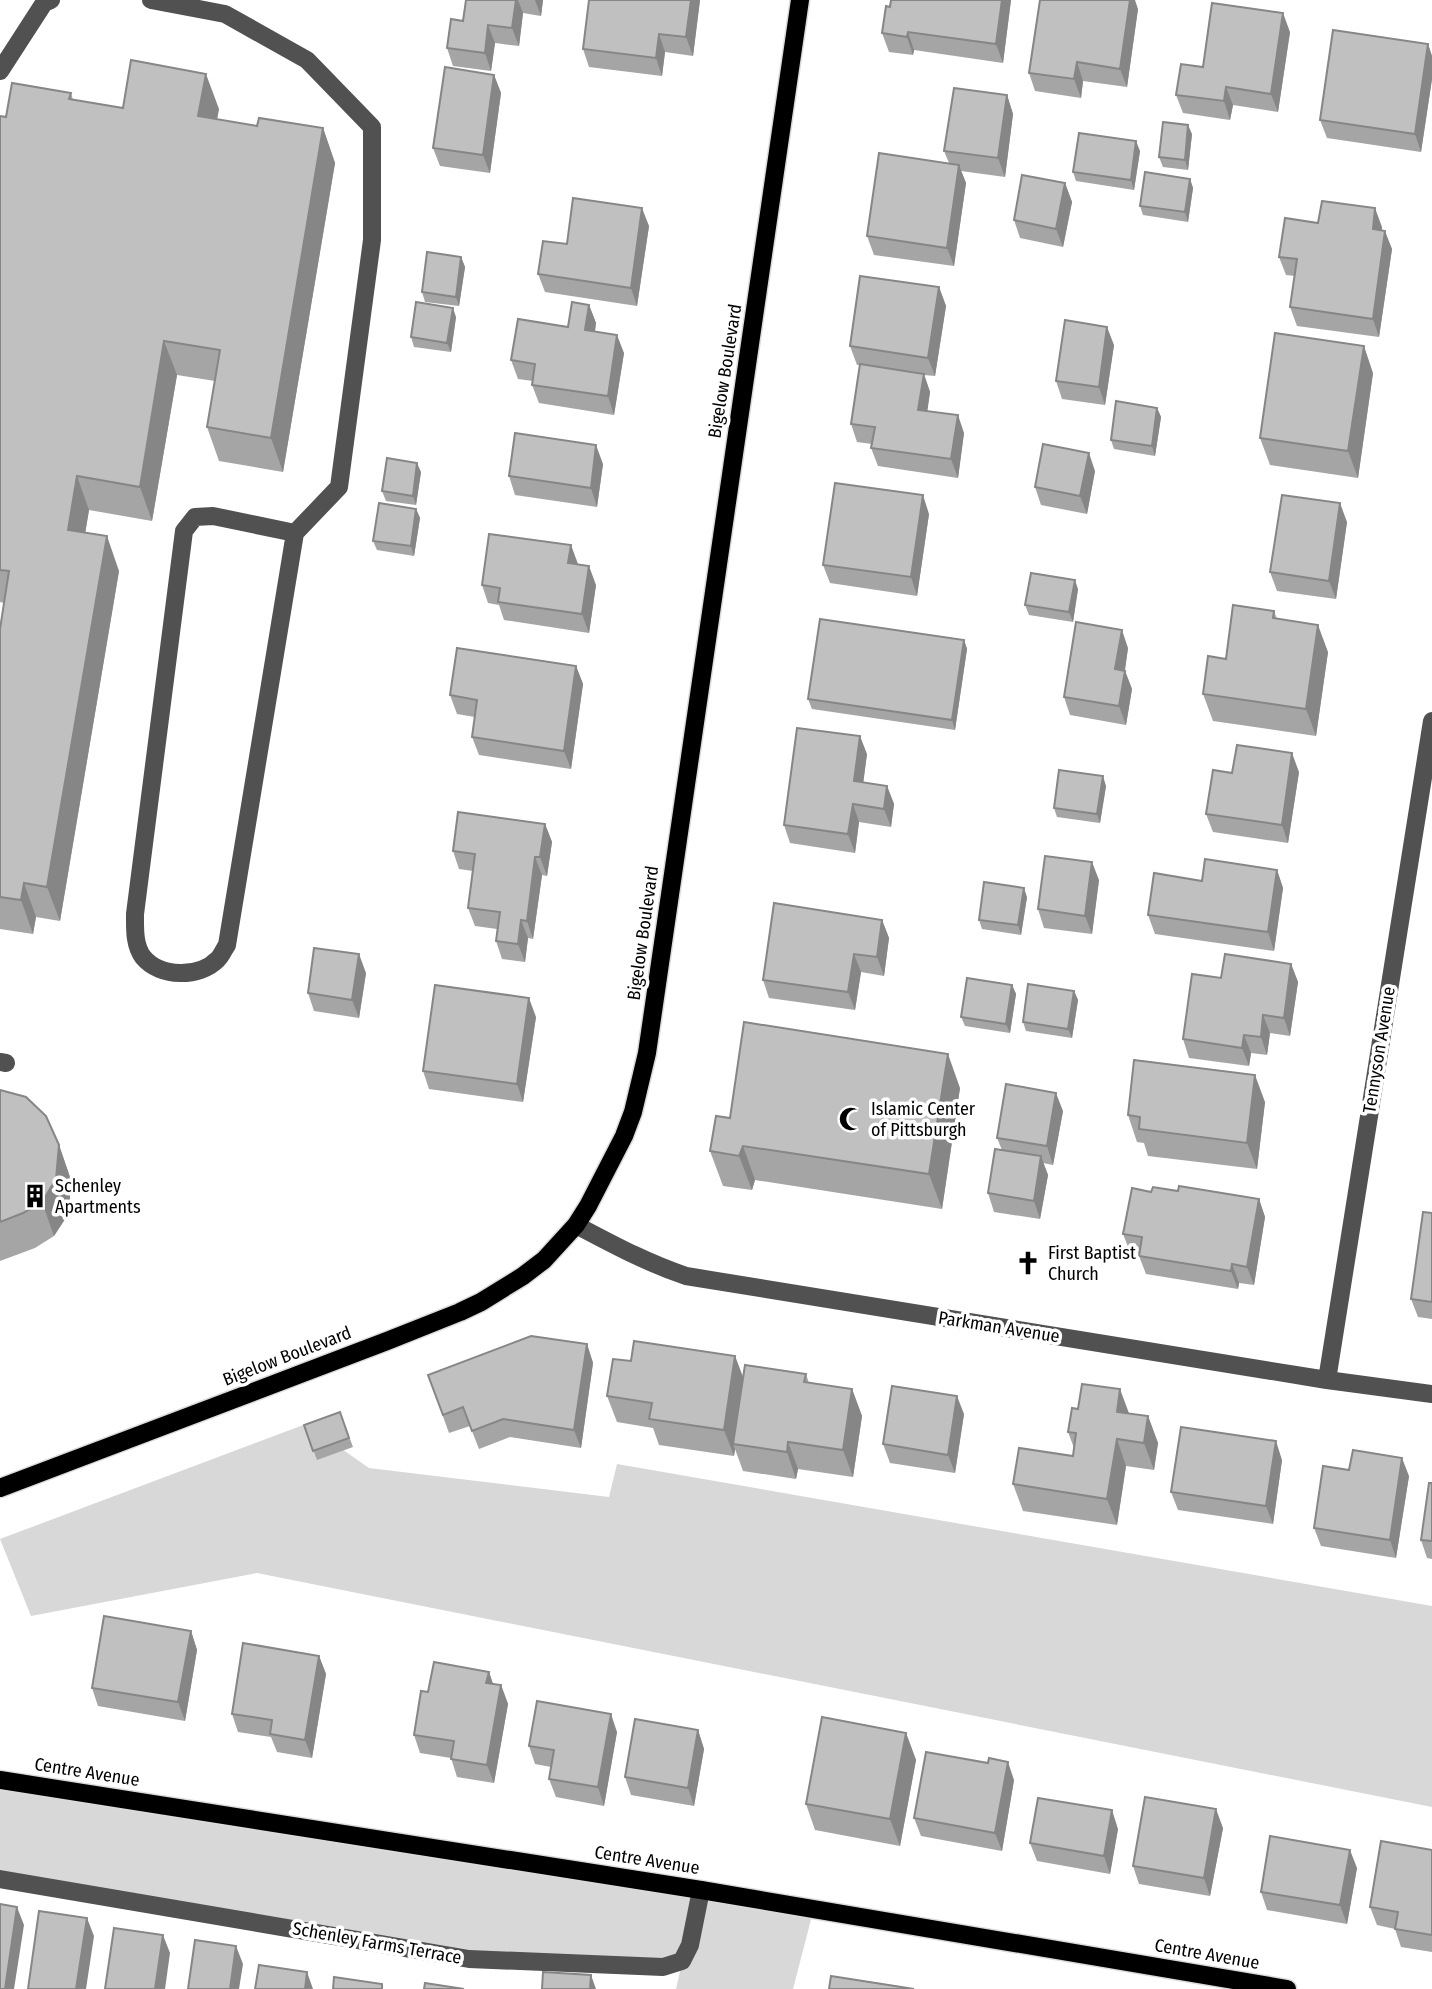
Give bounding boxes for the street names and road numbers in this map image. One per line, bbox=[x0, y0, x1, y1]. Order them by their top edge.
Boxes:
street label: Bigelow Boulevard bbox=[704, 302, 746, 440]
street label: Bigelow Boulevard bbox=[623, 864, 663, 1002]
street label: Tennyson Avenue bbox=[1358, 985, 1400, 1115]
street label: Parkman Avenue bbox=[937, 1307, 1061, 1347]
street label: Bigelow Boulevard bbox=[220, 1321, 354, 1391]
street label: Centre Avenue bbox=[33, 1753, 141, 1791]
street label: Centre Avenue bbox=[593, 1841, 701, 1879]
street label: Schenley Farms Terrace bbox=[291, 1917, 463, 1969]
street label: Centre Avenue bbox=[1153, 1934, 1261, 1974]

